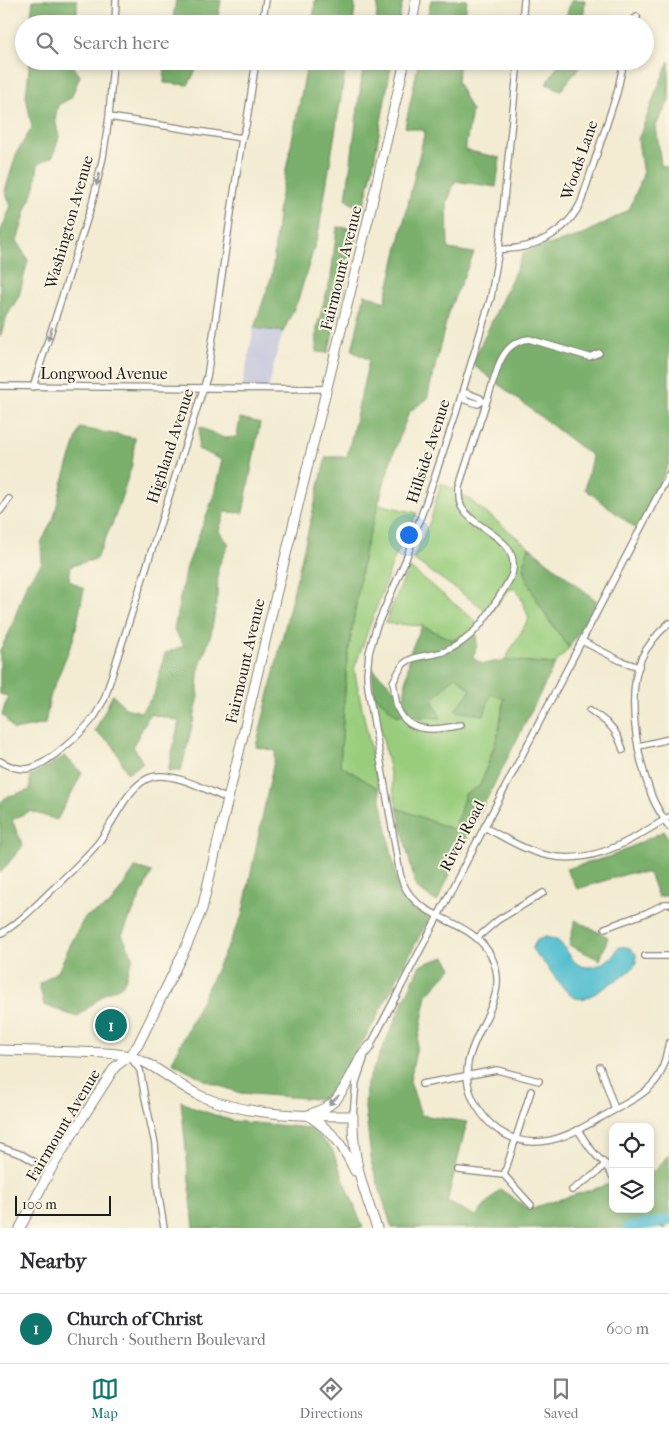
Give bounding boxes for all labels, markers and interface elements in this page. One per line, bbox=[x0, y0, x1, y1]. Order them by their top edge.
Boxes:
search box bbox=[15, 15, 654, 70]
icon: search bbox=[33, 29, 61, 57]
text: Search here bbox=[73, 32, 169, 54]
street label: Woods Lane bbox=[556, 118, 602, 203]
street label: Washington Avenue bbox=[41, 153, 97, 292]
one-way arrow bbox=[94, 171, 102, 186]
street label: Fairmount Avenue bbox=[316, 204, 366, 332]
one-way arrow bbox=[46, 327, 54, 342]
street label: Longwood Avenue bbox=[40, 364, 168, 383]
street label: Highland Avenue bbox=[142, 386, 198, 506]
street label: Hillside Avenue bbox=[402, 396, 454, 506]
your location bbox=[396, 522, 422, 548]
street label: Fairmount Avenue bbox=[221, 597, 269, 725]
street label: River Road bbox=[435, 797, 489, 875]
pin: 1 bbox=[95, 1006, 127, 1044]
street label: Fairmount Avenue bbox=[22, 1065, 104, 1185]
one-way arrow bbox=[328, 1095, 341, 1106]
map controls bbox=[609, 1123, 654, 1213]
button: locate bbox=[609, 1123, 654, 1168]
button: layers bbox=[609, 1168, 654, 1213]
scale bar bbox=[15, 1193, 111, 1216]
text: 100 m bbox=[22, 1196, 57, 1213]
text: Nearby bbox=[20, 1249, 86, 1273]
text: Church of Christ bbox=[67, 1308, 203, 1330]
text: 1 bbox=[33, 1319, 39, 1338]
text: 600 m bbox=[606, 1319, 649, 1338]
text: Church · Southern Boulevard bbox=[67, 1330, 266, 1349]
tab: Map bbox=[91, 1375, 119, 1422]
tab: Directions bbox=[300, 1375, 363, 1422]
tab: Saved bbox=[544, 1375, 578, 1422]

